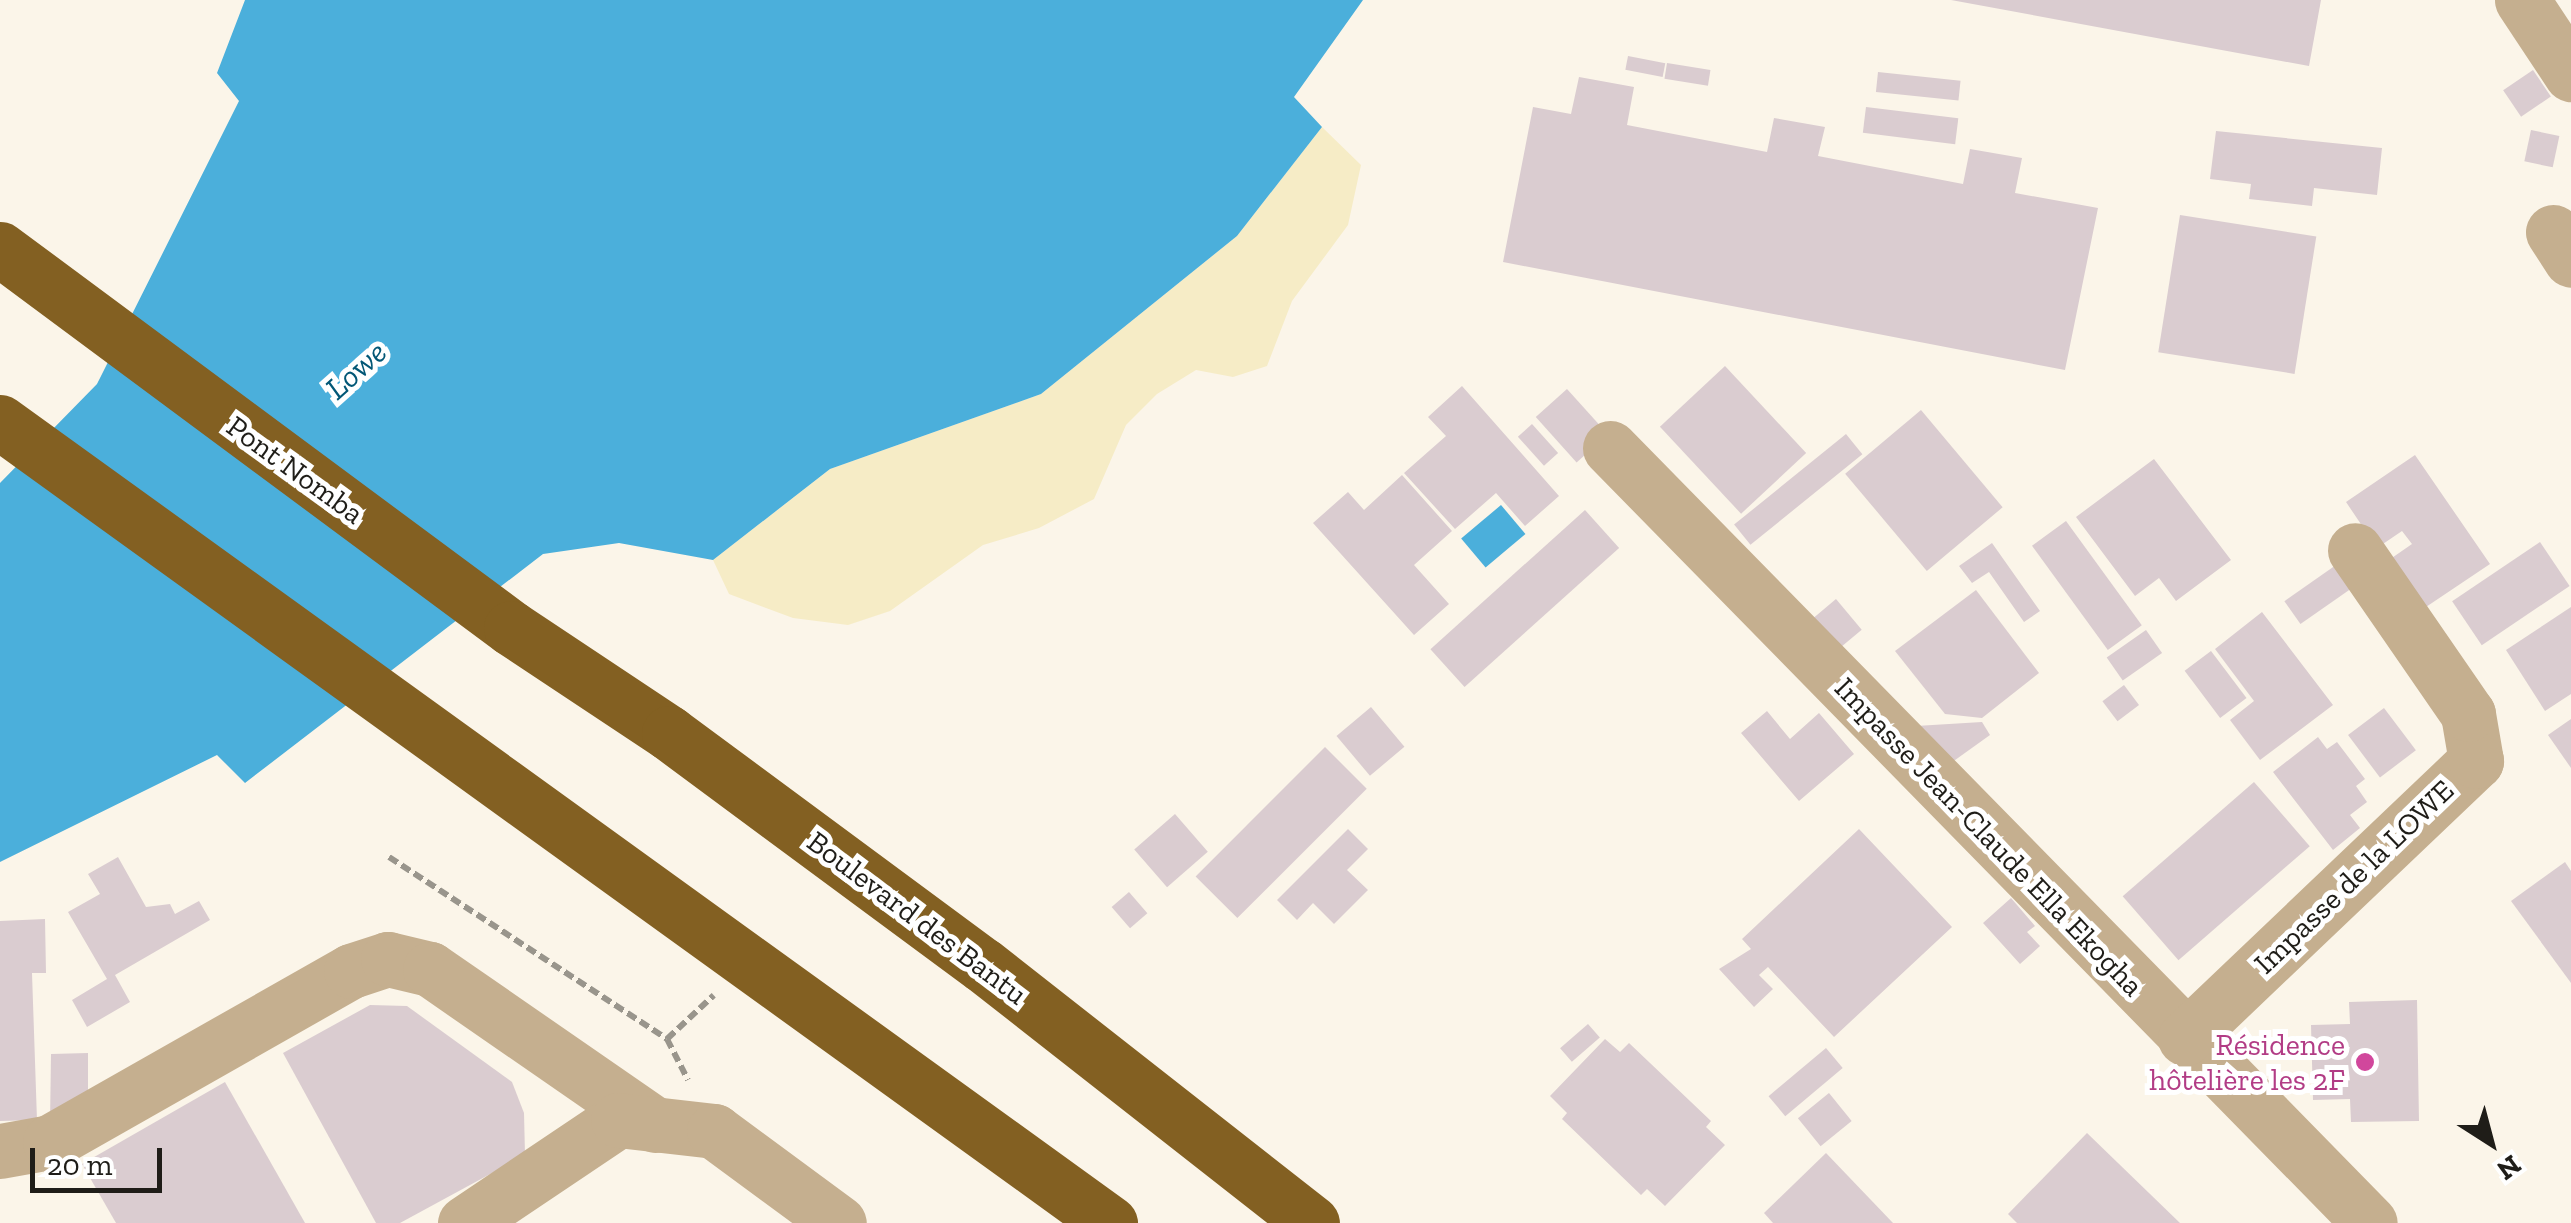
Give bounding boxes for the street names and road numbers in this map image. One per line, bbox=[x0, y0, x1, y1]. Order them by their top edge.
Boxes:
street label: Pont Nomba bbox=[220, 408, 370, 532]
street label: Impasse Jean-Claude Ella Ekogha bbox=[1827, 670, 2151, 1004]
street label: Impasse de la LOWE bbox=[2247, 772, 2461, 982]
street label: Boulevard des Bantu bbox=[800, 824, 1034, 1012]

